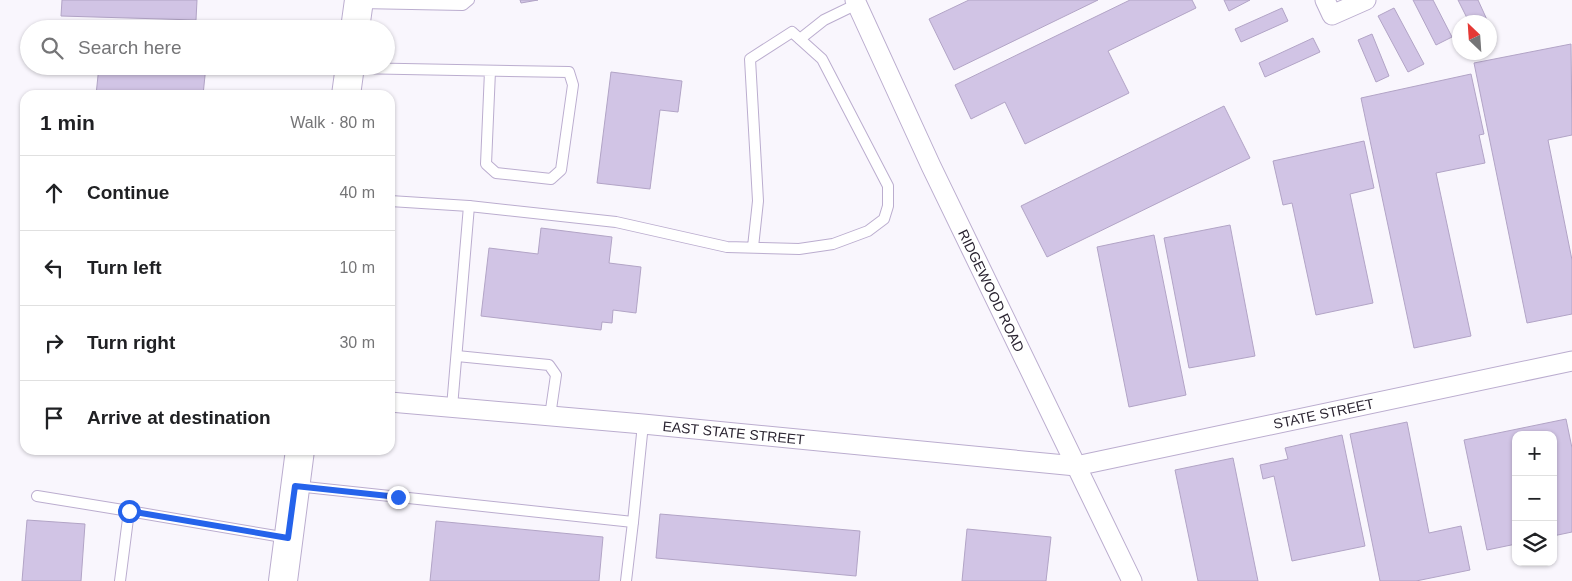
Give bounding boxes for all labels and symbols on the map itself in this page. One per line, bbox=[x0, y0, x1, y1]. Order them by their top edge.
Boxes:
north arrow bbox=[1452, 15, 1497, 60]
street label: RIDGEWOOD ROAD bbox=[955, 227, 1028, 354]
street label: STATE STREET bbox=[1272, 395, 1376, 432]
street label: EAST STATE STREET bbox=[662, 418, 806, 448]
route end bbox=[387, 486, 410, 509]
route start bbox=[118, 500, 141, 523]

